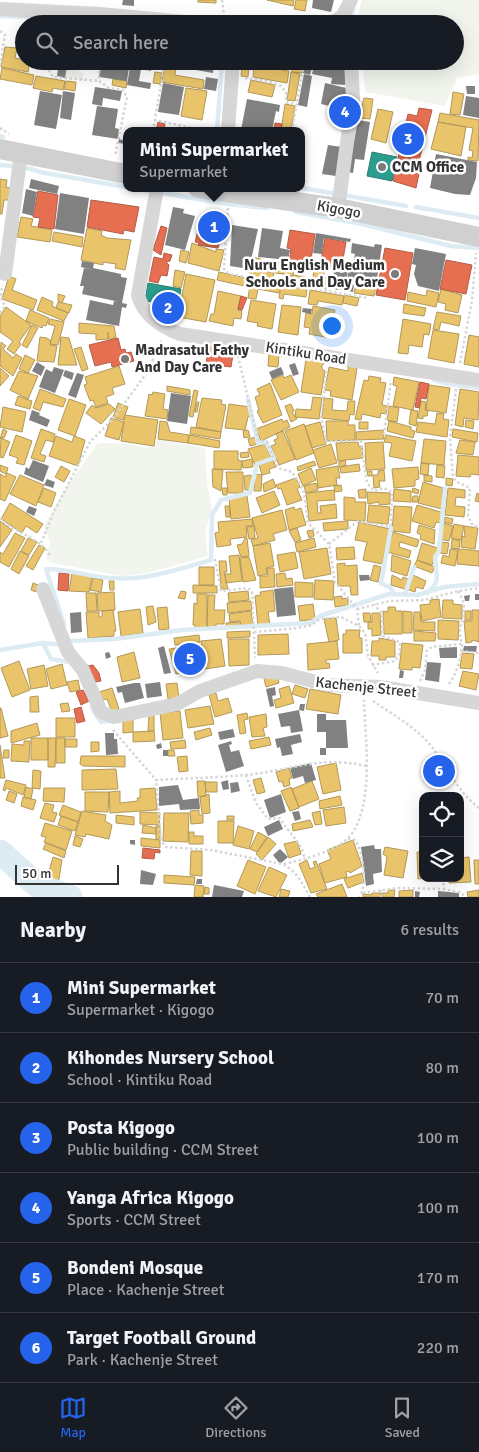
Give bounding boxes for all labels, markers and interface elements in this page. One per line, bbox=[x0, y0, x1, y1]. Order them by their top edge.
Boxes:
search box bbox=[15, 15, 464, 70]
icon: search bbox=[33, 29, 61, 57]
text: Search here bbox=[73, 31, 169, 55]
pin: 4 bbox=[329, 93, 361, 131]
pin: 3 bbox=[392, 120, 424, 158]
popup bbox=[123, 127, 305, 192]
text: Mini Supermarket bbox=[140, 138, 288, 162]
place label: CCM Office bbox=[392, 158, 464, 176]
marker: CCM Office bbox=[376, 161, 388, 173]
text: Supermarket bbox=[140, 162, 228, 182]
street label: Kigogo bbox=[316, 196, 363, 222]
pin: 1 bbox=[198, 208, 230, 246]
place label: Nuru English Medium Schools and Day Care bbox=[244, 256, 385, 291]
marker: Nuru English Medium Schools and Day Care bbox=[389, 268, 401, 280]
pin: 2 bbox=[152, 289, 184, 327]
your location bbox=[319, 313, 345, 339]
street label: Kintiku Road bbox=[264, 338, 348, 368]
place label: Madrasatul Fathy And Day Care bbox=[135, 341, 249, 376]
marker: Madrasatul Fathy And Day Care bbox=[119, 353, 131, 365]
pin: 5 bbox=[174, 640, 206, 678]
street label: Kachenje Street bbox=[315, 673, 417, 701]
pin: 6 bbox=[423, 752, 455, 790]
map controls bbox=[419, 792, 464, 882]
button: locate bbox=[419, 792, 464, 837]
button: layers bbox=[419, 837, 464, 882]
scale bar bbox=[15, 862, 119, 885]
text: 50 m bbox=[22, 865, 51, 882]
text: Nearby bbox=[20, 917, 86, 943]
text: 6 results bbox=[400, 920, 459, 940]
text: Mini Supermarket bbox=[67, 976, 216, 1000]
text: 1 bbox=[32, 988, 40, 1008]
text: 70 m bbox=[425, 988, 459, 1008]
text: Supermarket · Kigogo bbox=[67, 1000, 214, 1020]
text: Kihondes Nursery School bbox=[67, 1046, 274, 1070]
text: 2 bbox=[32, 1058, 40, 1078]
text: 80 m bbox=[425, 1058, 459, 1078]
text: School · Kintiku Road bbox=[67, 1070, 212, 1090]
text: Posta Kigogo bbox=[67, 1116, 175, 1140]
text: 3 bbox=[32, 1128, 40, 1148]
text: 100 m bbox=[417, 1128, 459, 1148]
text: Public building · CCM Street bbox=[67, 1140, 258, 1160]
text: Yanga Africa Kigogo bbox=[67, 1186, 234, 1210]
text: 4 bbox=[32, 1198, 40, 1218]
text: 100 m bbox=[417, 1198, 459, 1218]
text: Sports · CCM Street bbox=[67, 1210, 201, 1230]
text: Bondeni Mosque bbox=[67, 1256, 203, 1280]
text: 5 bbox=[32, 1268, 40, 1288]
text: 170 m bbox=[417, 1268, 459, 1288]
text: Place · Kachenje Street bbox=[67, 1280, 224, 1300]
text: Target Football Ground bbox=[67, 1326, 256, 1350]
text: 6 bbox=[32, 1338, 40, 1358]
text: 220 m bbox=[417, 1338, 459, 1358]
text: Park · Kachenje Street bbox=[67, 1350, 218, 1370]
tab: Map bbox=[59, 1394, 87, 1441]
tab: Directions bbox=[205, 1394, 266, 1441]
tab: Saved bbox=[385, 1394, 420, 1441]

